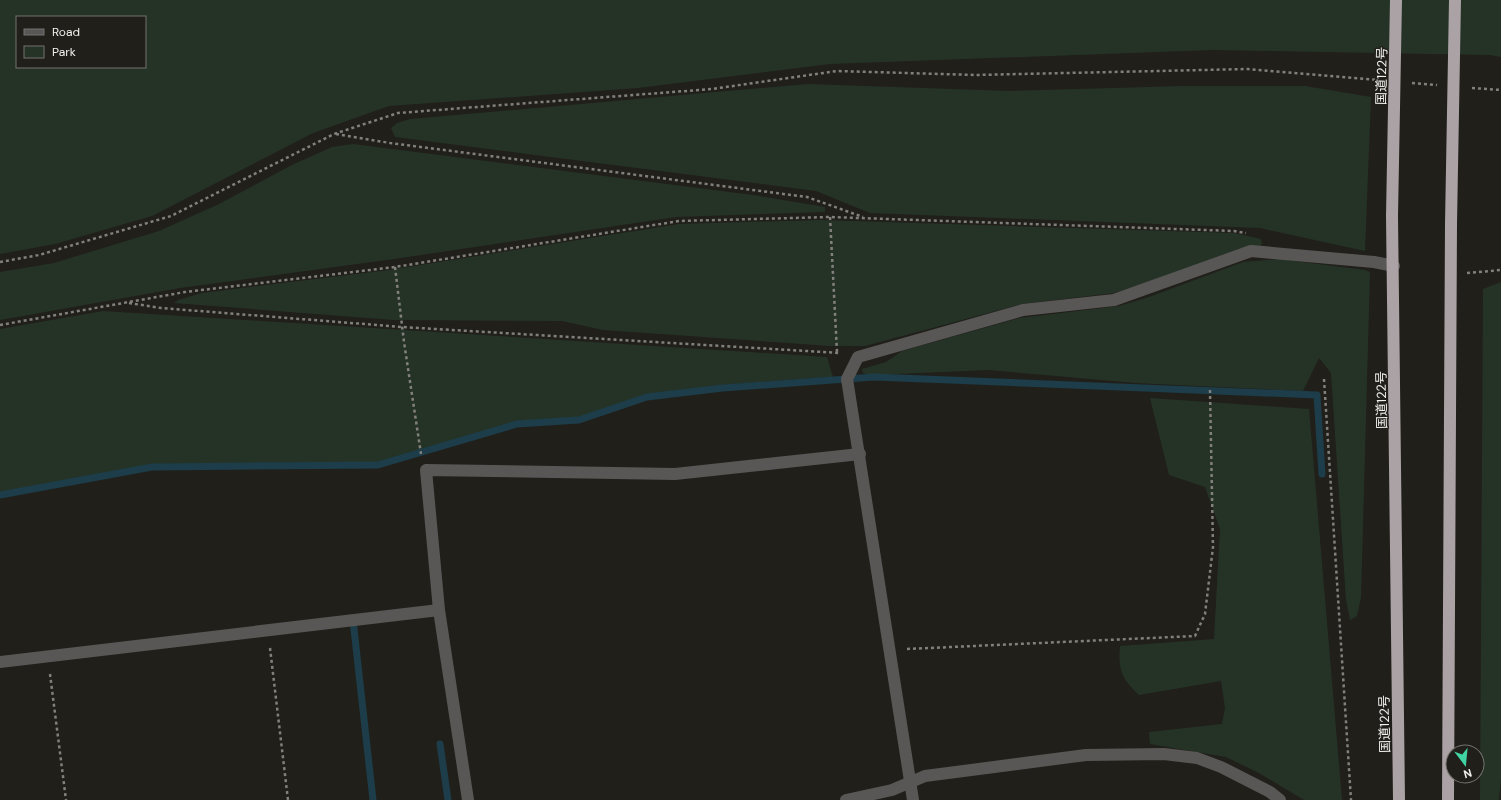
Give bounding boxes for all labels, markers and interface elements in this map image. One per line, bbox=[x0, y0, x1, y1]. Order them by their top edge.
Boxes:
legend bbox=[16, 16, 146, 68]
text: Road bbox=[52, 24, 80, 40]
text: Park bbox=[52, 44, 76, 60]
street label: 国道122号 bbox=[1372, 47, 1391, 105]
street label: 国道122号 bbox=[1372, 371, 1391, 429]
street label: 国道122号 bbox=[1375, 695, 1394, 753]
north arrow bbox=[1445, 744, 1485, 784]
text: N bbox=[1462, 766, 1474, 781]

